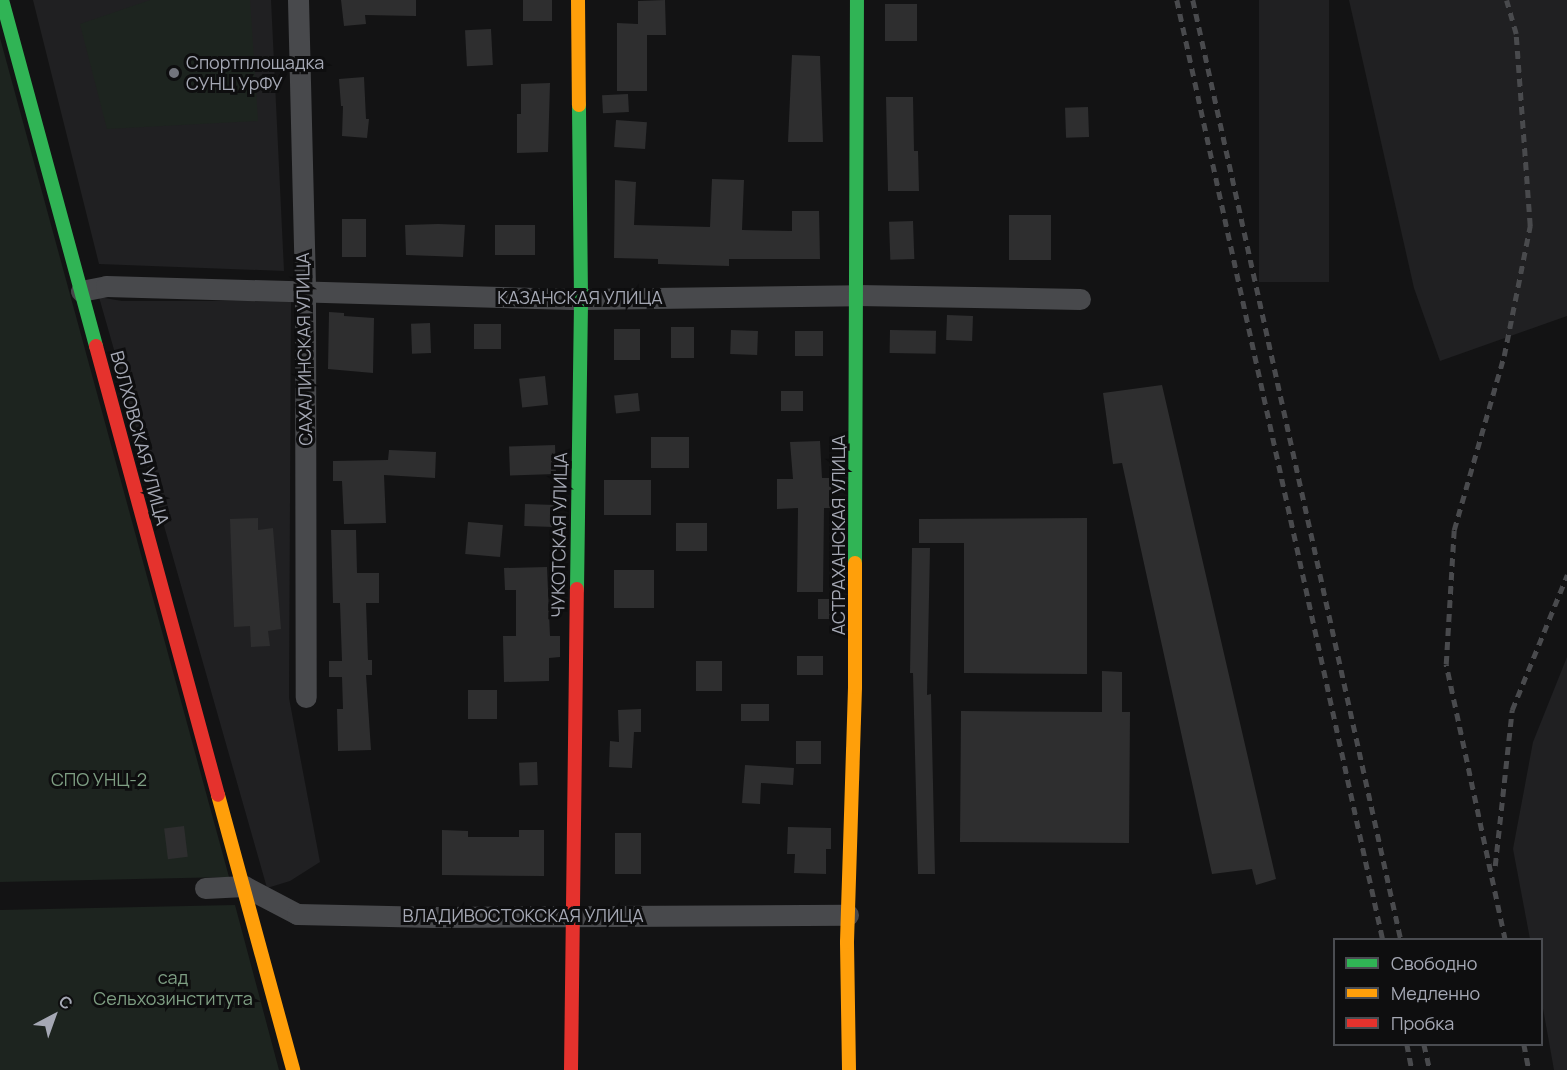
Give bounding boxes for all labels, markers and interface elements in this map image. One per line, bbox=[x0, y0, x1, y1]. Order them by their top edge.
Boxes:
place label: Спортплощадка СУНЦ УрФУ bbox=[186, 52, 324, 94]
marker: Спортплощадка СУНЦ УрФУ bbox=[167, 66, 181, 80]
street label: САХАЛИНСКАЯ УЛИЦА bbox=[292, 252, 316, 446]
street label: КАЗАНСКАЯ УЛИЦА bbox=[497, 286, 663, 308]
street label: ВОЛХОВСКАЯ УЛИЦА bbox=[106, 348, 174, 528]
street label: АСТРАХАНСКАЯ УЛИЦА bbox=[827, 435, 849, 635]
street label: ЧУКОТСКАЯ УЛИЦА bbox=[547, 452, 571, 618]
park label: СПО УНЦ-2 bbox=[51, 768, 147, 790]
street label: ВЛАДИВОСТОКСКАЯ УЛИЦА bbox=[402, 904, 644, 926]
legend bbox=[1333, 938, 1543, 1046]
text: Свободно bbox=[1391, 951, 1477, 975]
park label: сад Сельхозинститута bbox=[93, 967, 253, 1010]
text: Медленно bbox=[1391, 981, 1480, 1005]
north arrow bbox=[24, 986, 84, 1046]
text: С bbox=[54, 990, 77, 1015]
text: Пробка bbox=[1391, 1011, 1454, 1035]

